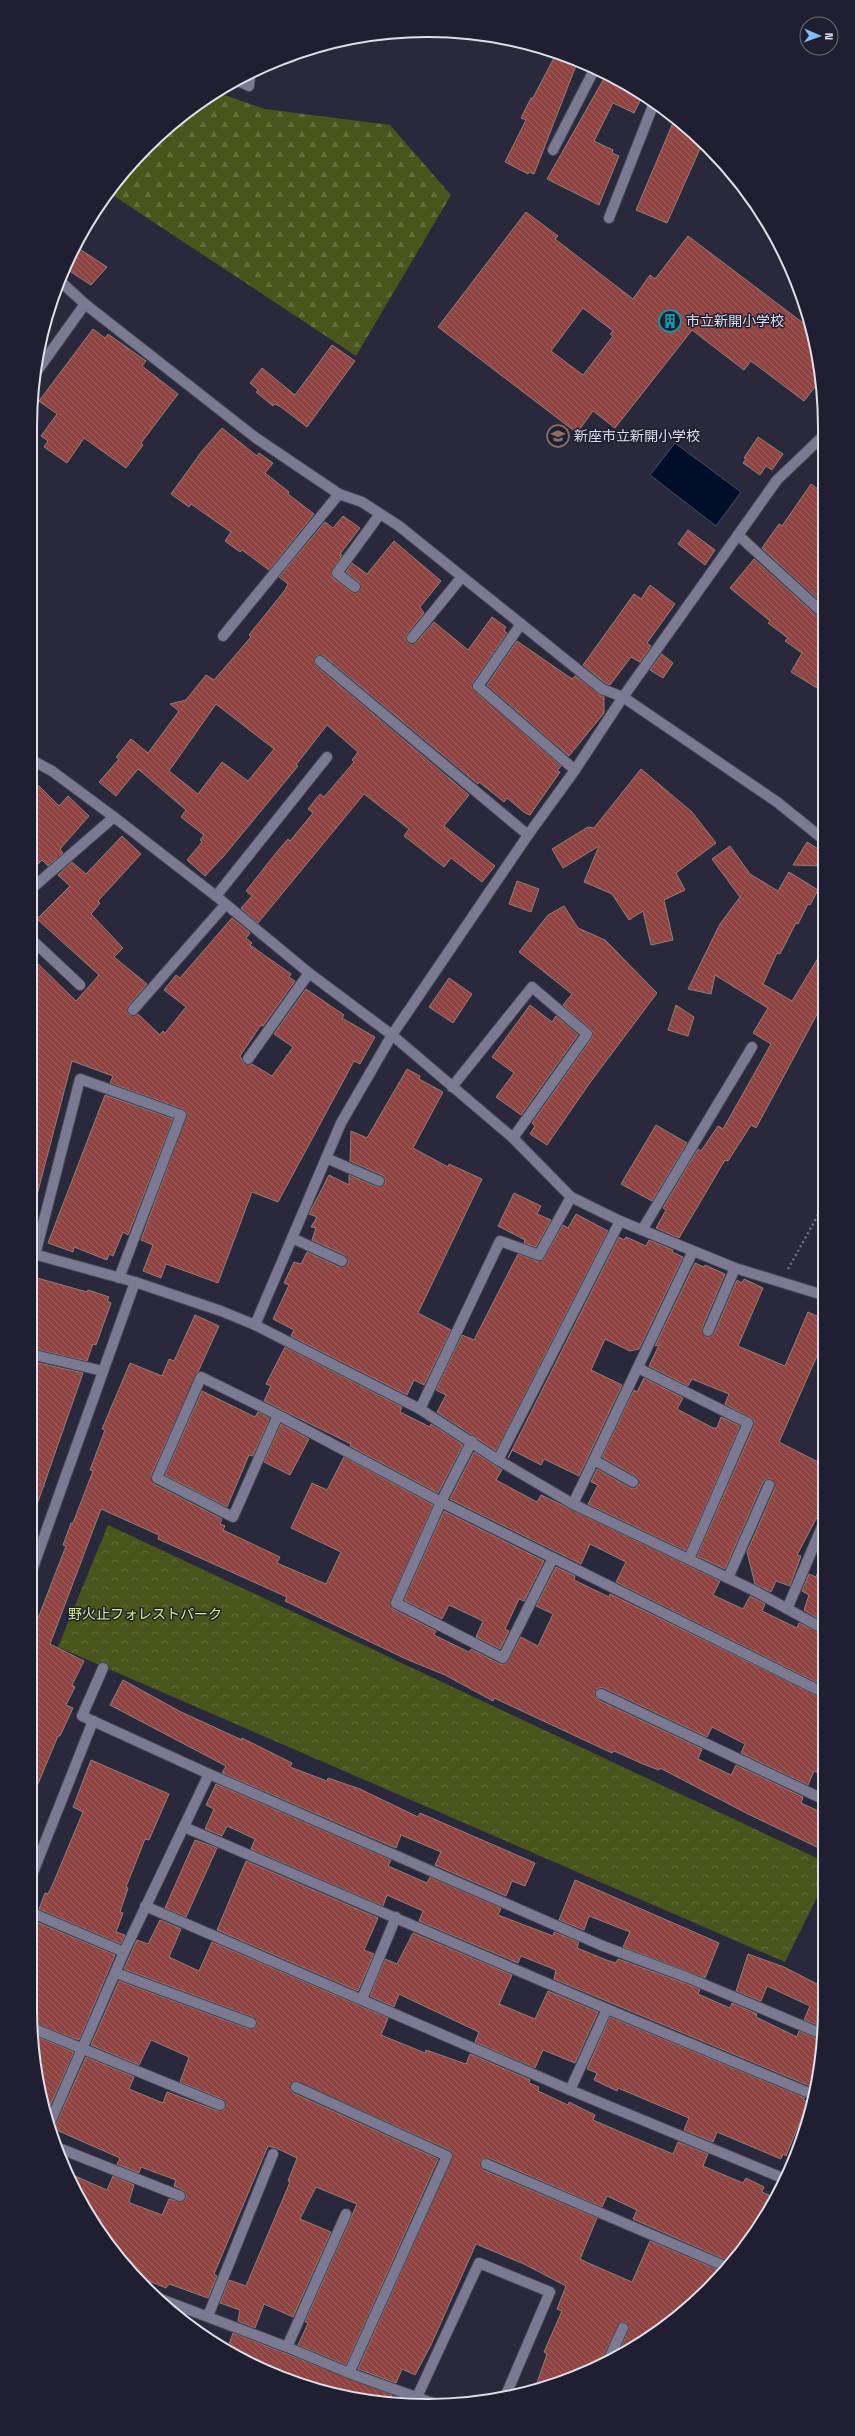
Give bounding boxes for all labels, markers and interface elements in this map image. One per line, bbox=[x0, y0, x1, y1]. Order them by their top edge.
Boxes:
north arrow bbox=[799, 16, 839, 56]
text: N bbox=[822, 32, 836, 40]
building icon: 市立新開小学校 bbox=[657, 308, 683, 334]
place label: 市立新開小学校 bbox=[686, 312, 784, 330]
school or university icon: 新座市立新開小学校 bbox=[545, 423, 571, 449]
place label: 新座市立新開小学校 bbox=[574, 427, 700, 445]
park label: 野火止フォレストパーク bbox=[68, 1605, 222, 1623]

